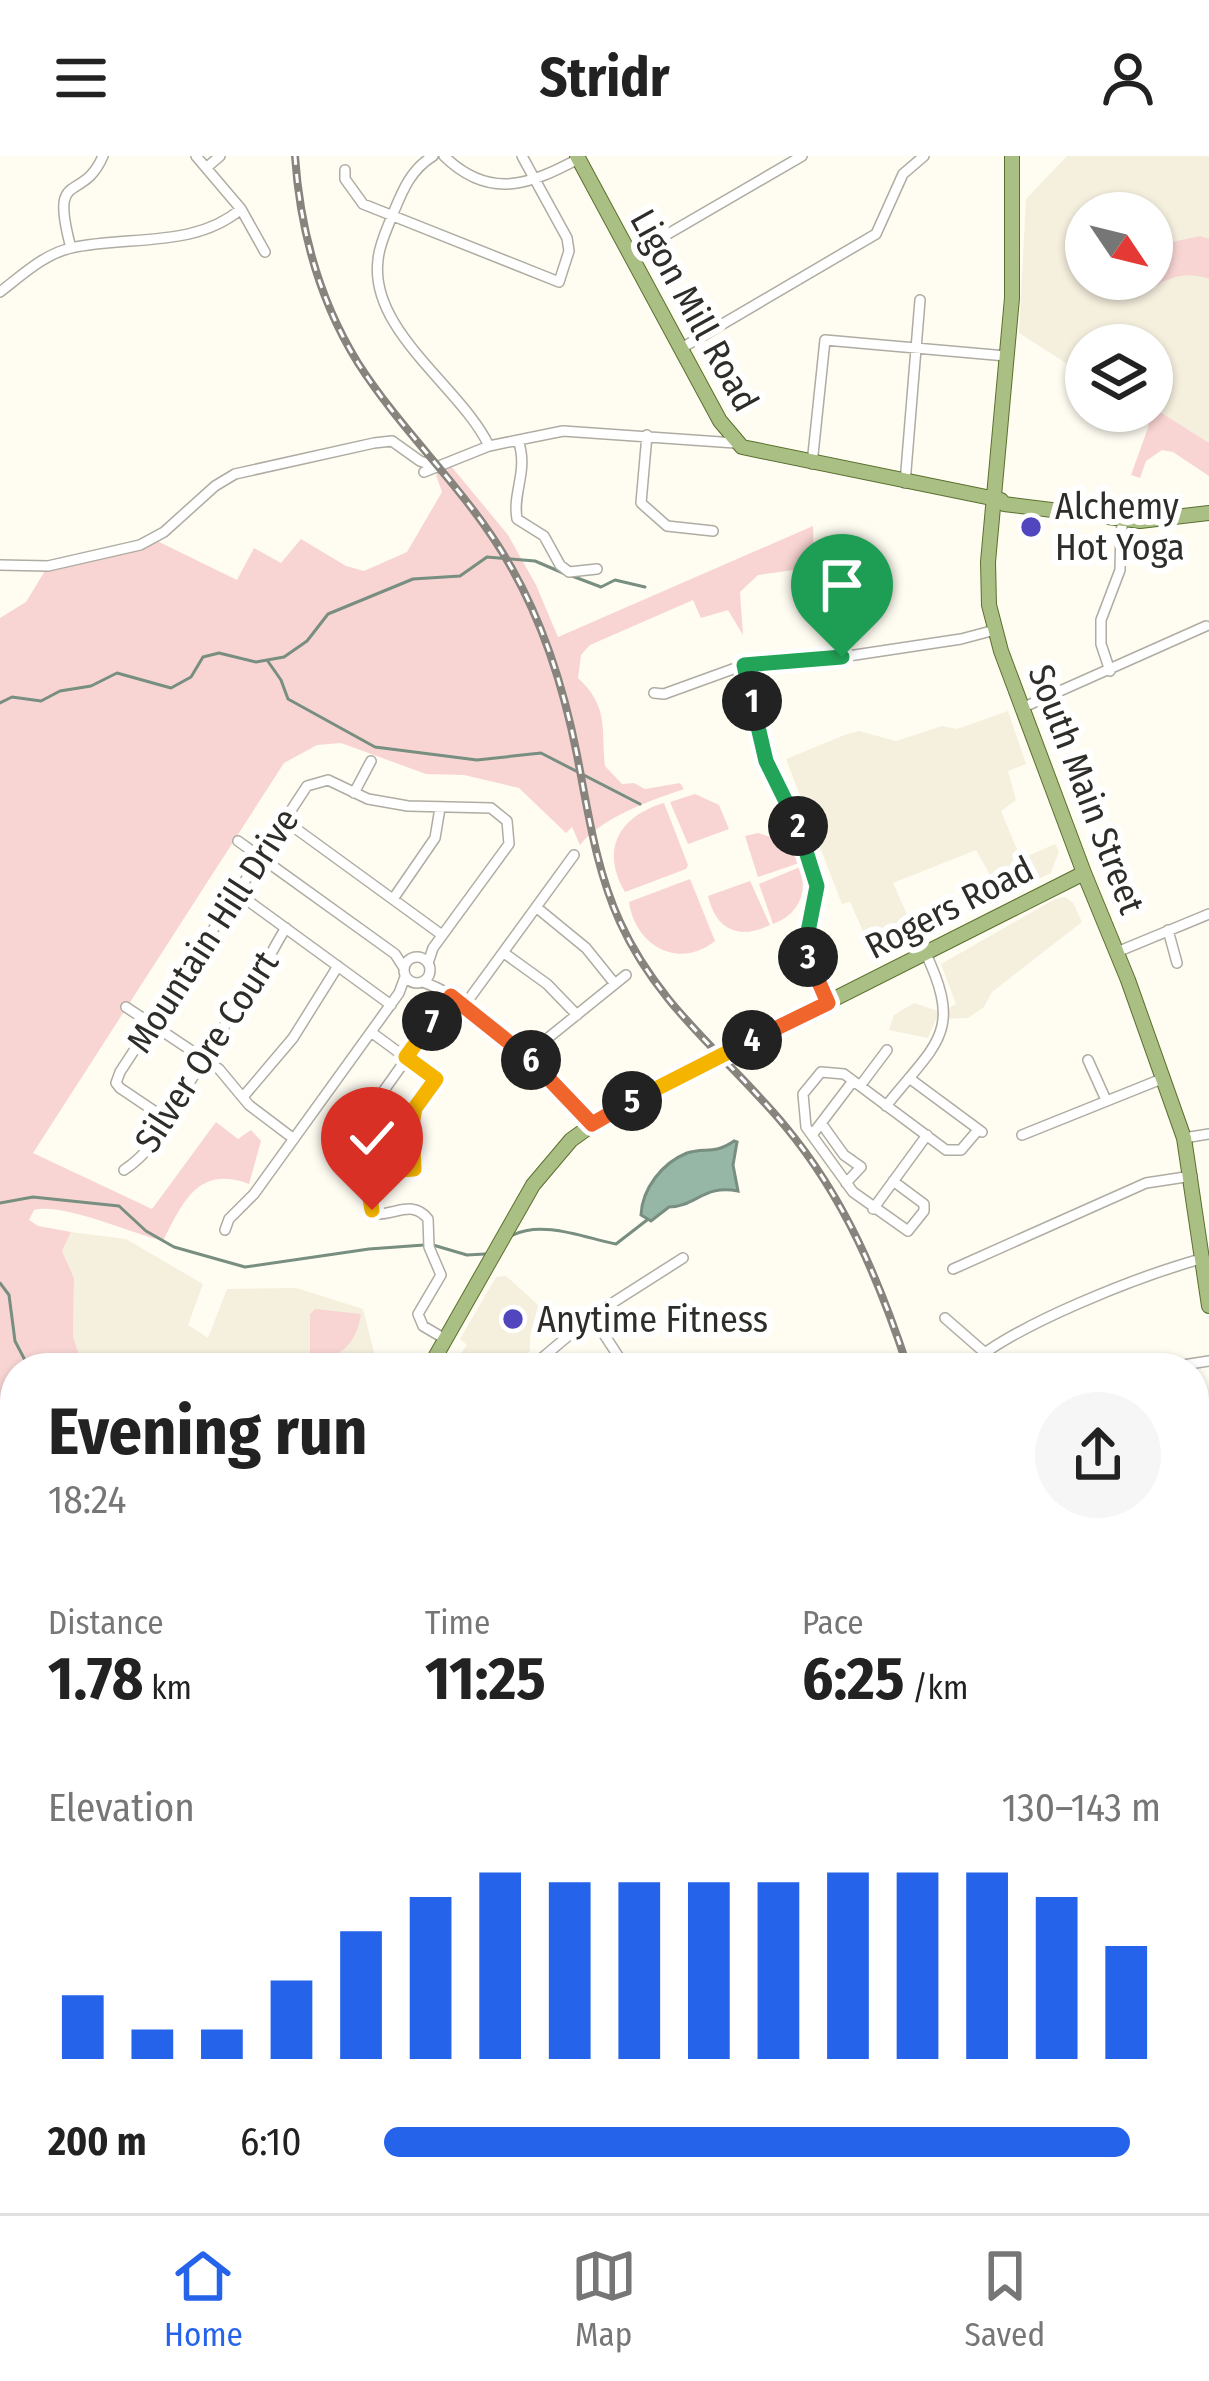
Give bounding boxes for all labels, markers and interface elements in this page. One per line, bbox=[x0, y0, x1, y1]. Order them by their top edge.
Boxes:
icon: menu bbox=[48, 45, 114, 111]
icon: person bbox=[1095, 45, 1161, 111]
text: Stridr bbox=[540, 46, 669, 110]
north arrow bbox=[1065, 192, 1173, 300]
map controls bbox=[1065, 192, 1173, 432]
street label: Ligon Mill Road bbox=[620, 202, 768, 419]
button: layers bbox=[1065, 324, 1173, 432]
place label: Alchemy Hot Yoga bbox=[1055, 485, 1185, 570]
marker: Alchemy Hot Yoga bbox=[1018, 514, 1044, 540]
pin bbox=[791, 534, 893, 657]
icon: arrive bbox=[809, 552, 875, 618]
street label: South Main Street bbox=[1018, 659, 1154, 920]
pin: 1 bbox=[722, 671, 782, 731]
text: 1 bbox=[745, 681, 759, 721]
pin: 2 bbox=[768, 796, 828, 856]
street label: Mountain Hill Drive bbox=[117, 800, 308, 1061]
text: 2 bbox=[790, 806, 806, 846]
street label: Rogers Road bbox=[858, 847, 1041, 969]
pin: 3 bbox=[778, 927, 838, 987]
text: 3 bbox=[800, 937, 816, 977]
street label: Silver Ore Court bbox=[126, 943, 288, 1160]
pin: 7 bbox=[402, 991, 462, 1051]
text: 7 bbox=[425, 1001, 439, 1041]
pin: 4 bbox=[722, 1010, 782, 1070]
text: 4 bbox=[744, 1020, 760, 1060]
pin: 6 bbox=[501, 1030, 561, 1090]
text: 6 bbox=[522, 1040, 540, 1080]
pin: 5 bbox=[602, 1071, 662, 1131]
text: 5 bbox=[624, 1081, 640, 1121]
pin bbox=[321, 1087, 423, 1210]
icon: check bbox=[339, 1105, 405, 1171]
place label: Anytime Fitness bbox=[537, 1298, 768, 1342]
marker: Anytime Fitness bbox=[500, 1306, 526, 1332]
text: Evening run bbox=[48, 1392, 368, 1471]
button: share bbox=[1035, 1392, 1161, 1518]
text: 18:24 bbox=[48, 1477, 126, 1523]
text: Distance bbox=[48, 1603, 164, 1643]
text: Time bbox=[425, 1603, 490, 1643]
text: Pace bbox=[802, 1603, 864, 1643]
text: 1.78 bbox=[48, 1643, 143, 1715]
text: 11:25 bbox=[425, 1643, 546, 1715]
text: 6:25 bbox=[802, 1643, 904, 1715]
text: km bbox=[143, 1668, 192, 1708]
text: /km bbox=[904, 1668, 968, 1708]
text: Elevation bbox=[48, 1785, 195, 1831]
text: 130–143 m bbox=[1002, 1785, 1161, 1831]
text: 200 m bbox=[48, 2119, 147, 2165]
text: 6:10 bbox=[240, 2119, 302, 2165]
tab: Home bbox=[164, 2243, 243, 2355]
tab: Map bbox=[571, 2243, 637, 2355]
tab: Saved bbox=[965, 2243, 1045, 2355]

